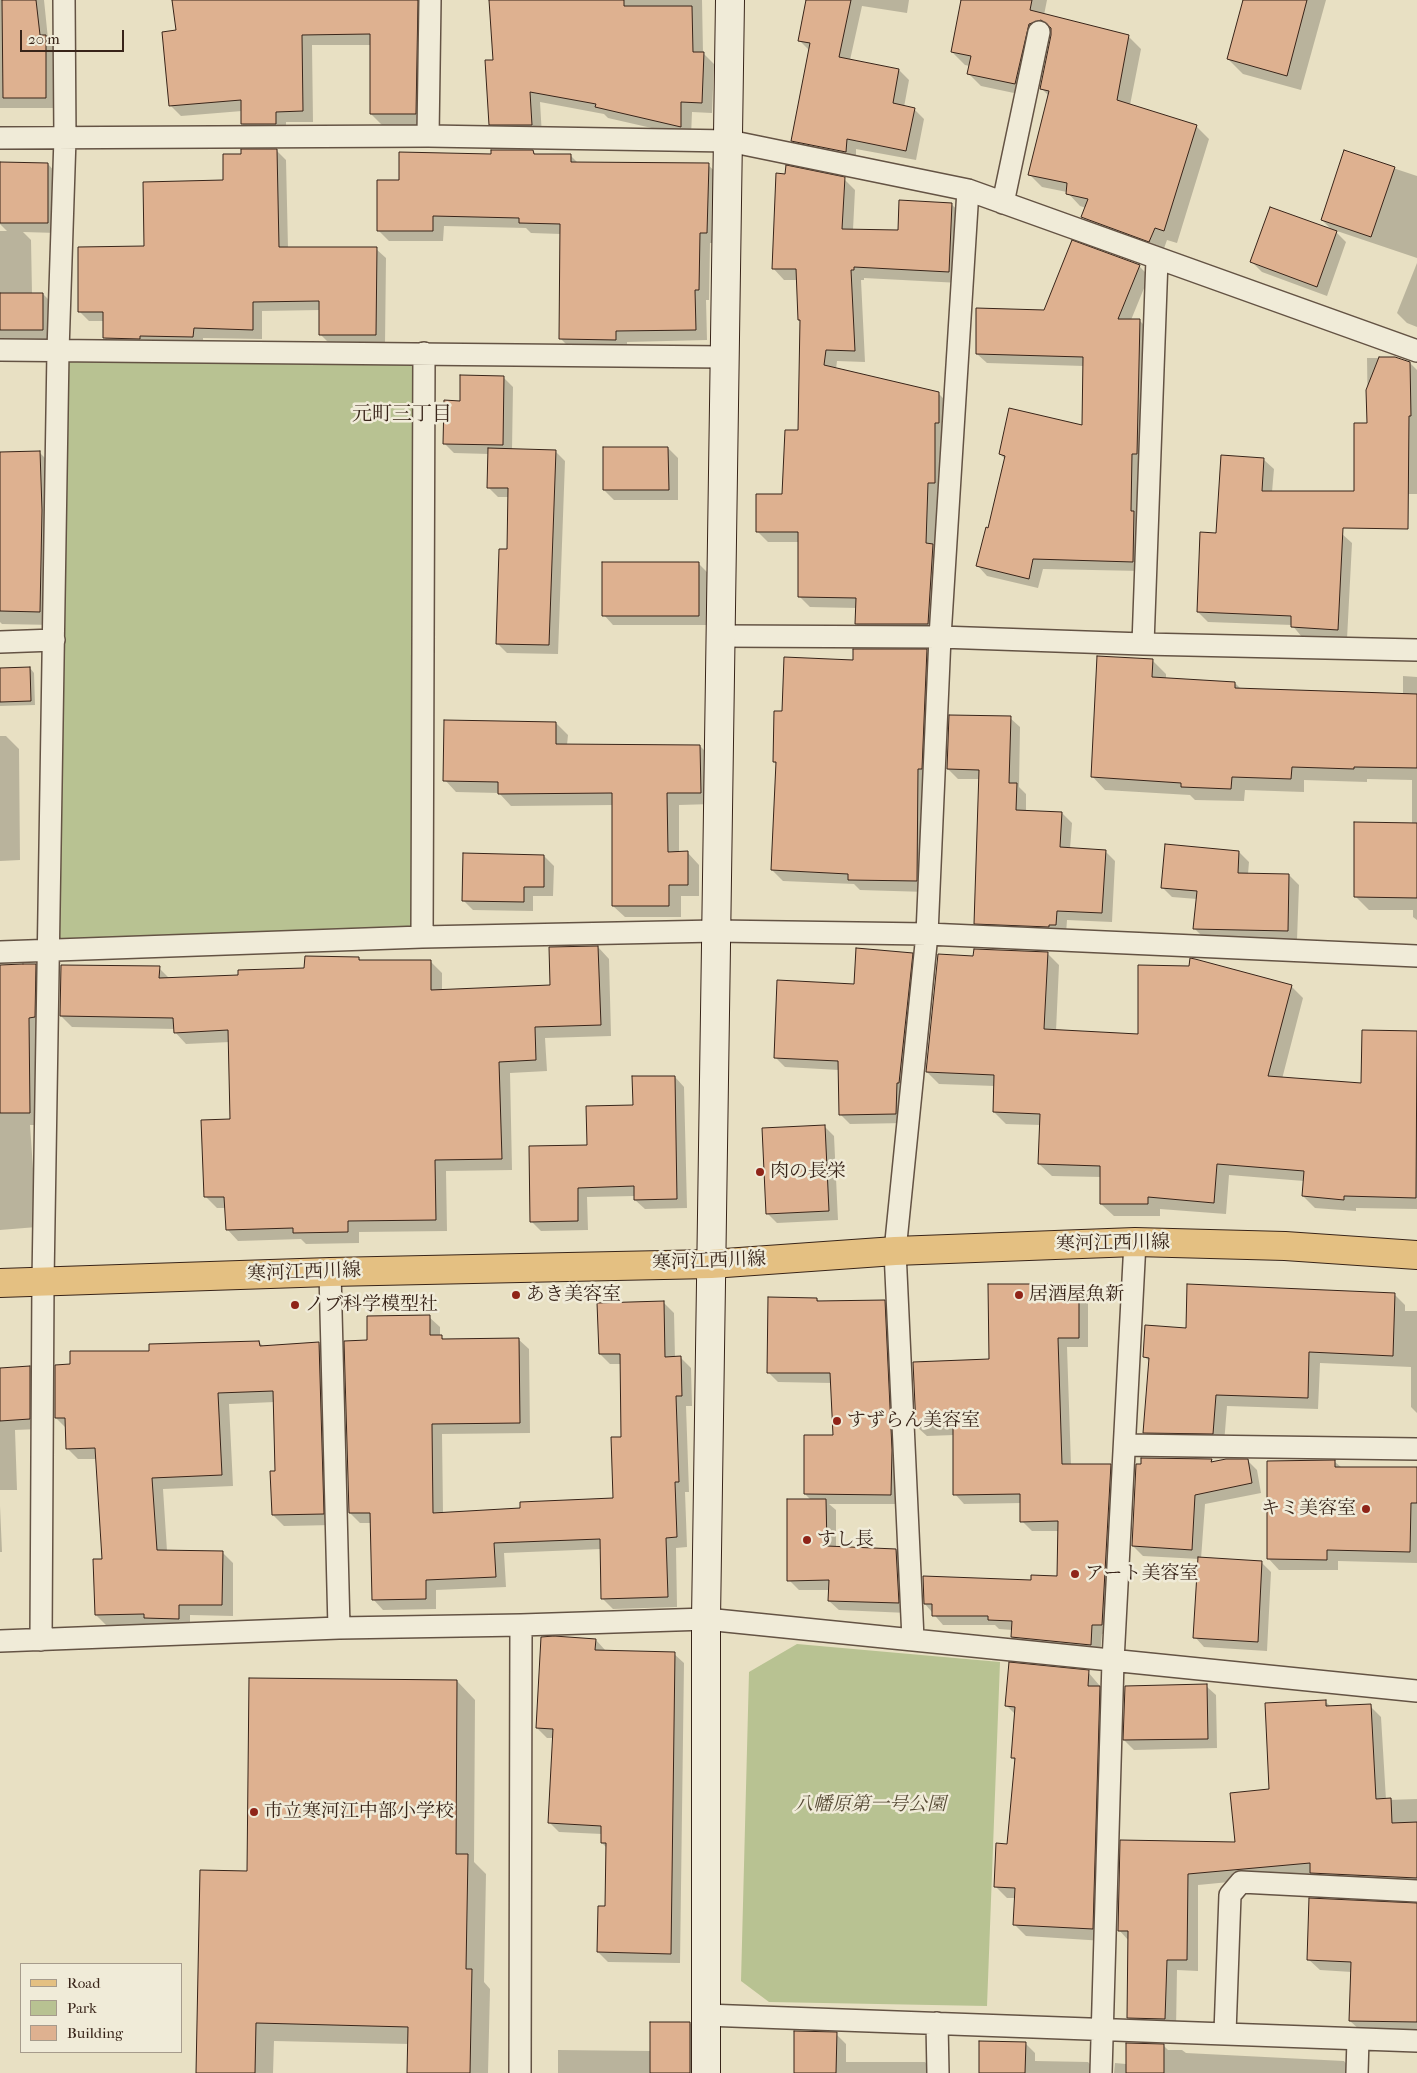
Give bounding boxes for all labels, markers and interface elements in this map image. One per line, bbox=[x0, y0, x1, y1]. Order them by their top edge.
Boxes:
scale bar bbox=[22, 20, 126, 52]
text: 20 m bbox=[28, 30, 60, 48]
district label: 元町三丁目 bbox=[352, 403, 452, 427]
place label: 肉の長栄 bbox=[770, 1161, 846, 1183]
marker: 肉の長栄 bbox=[754, 1166, 766, 1178]
street label: 寒河江西川線 bbox=[1056, 1232, 1170, 1256]
street label: 寒河江西川線 bbox=[652, 1249, 766, 1275]
street label: 寒河江西川線 bbox=[247, 1260, 361, 1286]
place label: あき美容室 bbox=[526, 1284, 621, 1306]
place label: 居酒屋魚新 bbox=[1029, 1284, 1124, 1306]
marker: あき美容室 bbox=[510, 1289, 522, 1301]
marker: 居酒屋魚新 bbox=[1013, 1289, 1025, 1301]
place label: ノブ科学模型社 bbox=[305, 1294, 438, 1316]
marker: ノブ科学模型社 bbox=[289, 1299, 301, 1311]
place label: すずらん美容室 bbox=[847, 1410, 980, 1432]
marker: すずらん美容室 bbox=[831, 1415, 843, 1427]
place label: キミ美容室 bbox=[1261, 1498, 1356, 1520]
marker: キミ美容室 bbox=[1360, 1503, 1372, 1515]
place label: すし長 bbox=[817, 1529, 874, 1551]
marker: すし長 bbox=[801, 1534, 813, 1546]
place label: アート美容室 bbox=[1085, 1563, 1198, 1585]
marker: アート美容室 bbox=[1069, 1568, 1081, 1580]
park label: 八幡原第一号公園 bbox=[794, 1794, 946, 1816]
place label: 市立寒河江中部小学校 bbox=[264, 1801, 454, 1823]
marker: 市立寒河江中部小学校 bbox=[248, 1806, 260, 1818]
legend bbox=[20, 1963, 182, 2053]
text: Road bbox=[67, 1974, 100, 1992]
text: Park bbox=[67, 1999, 97, 2017]
text: Building bbox=[67, 2024, 123, 2042]

